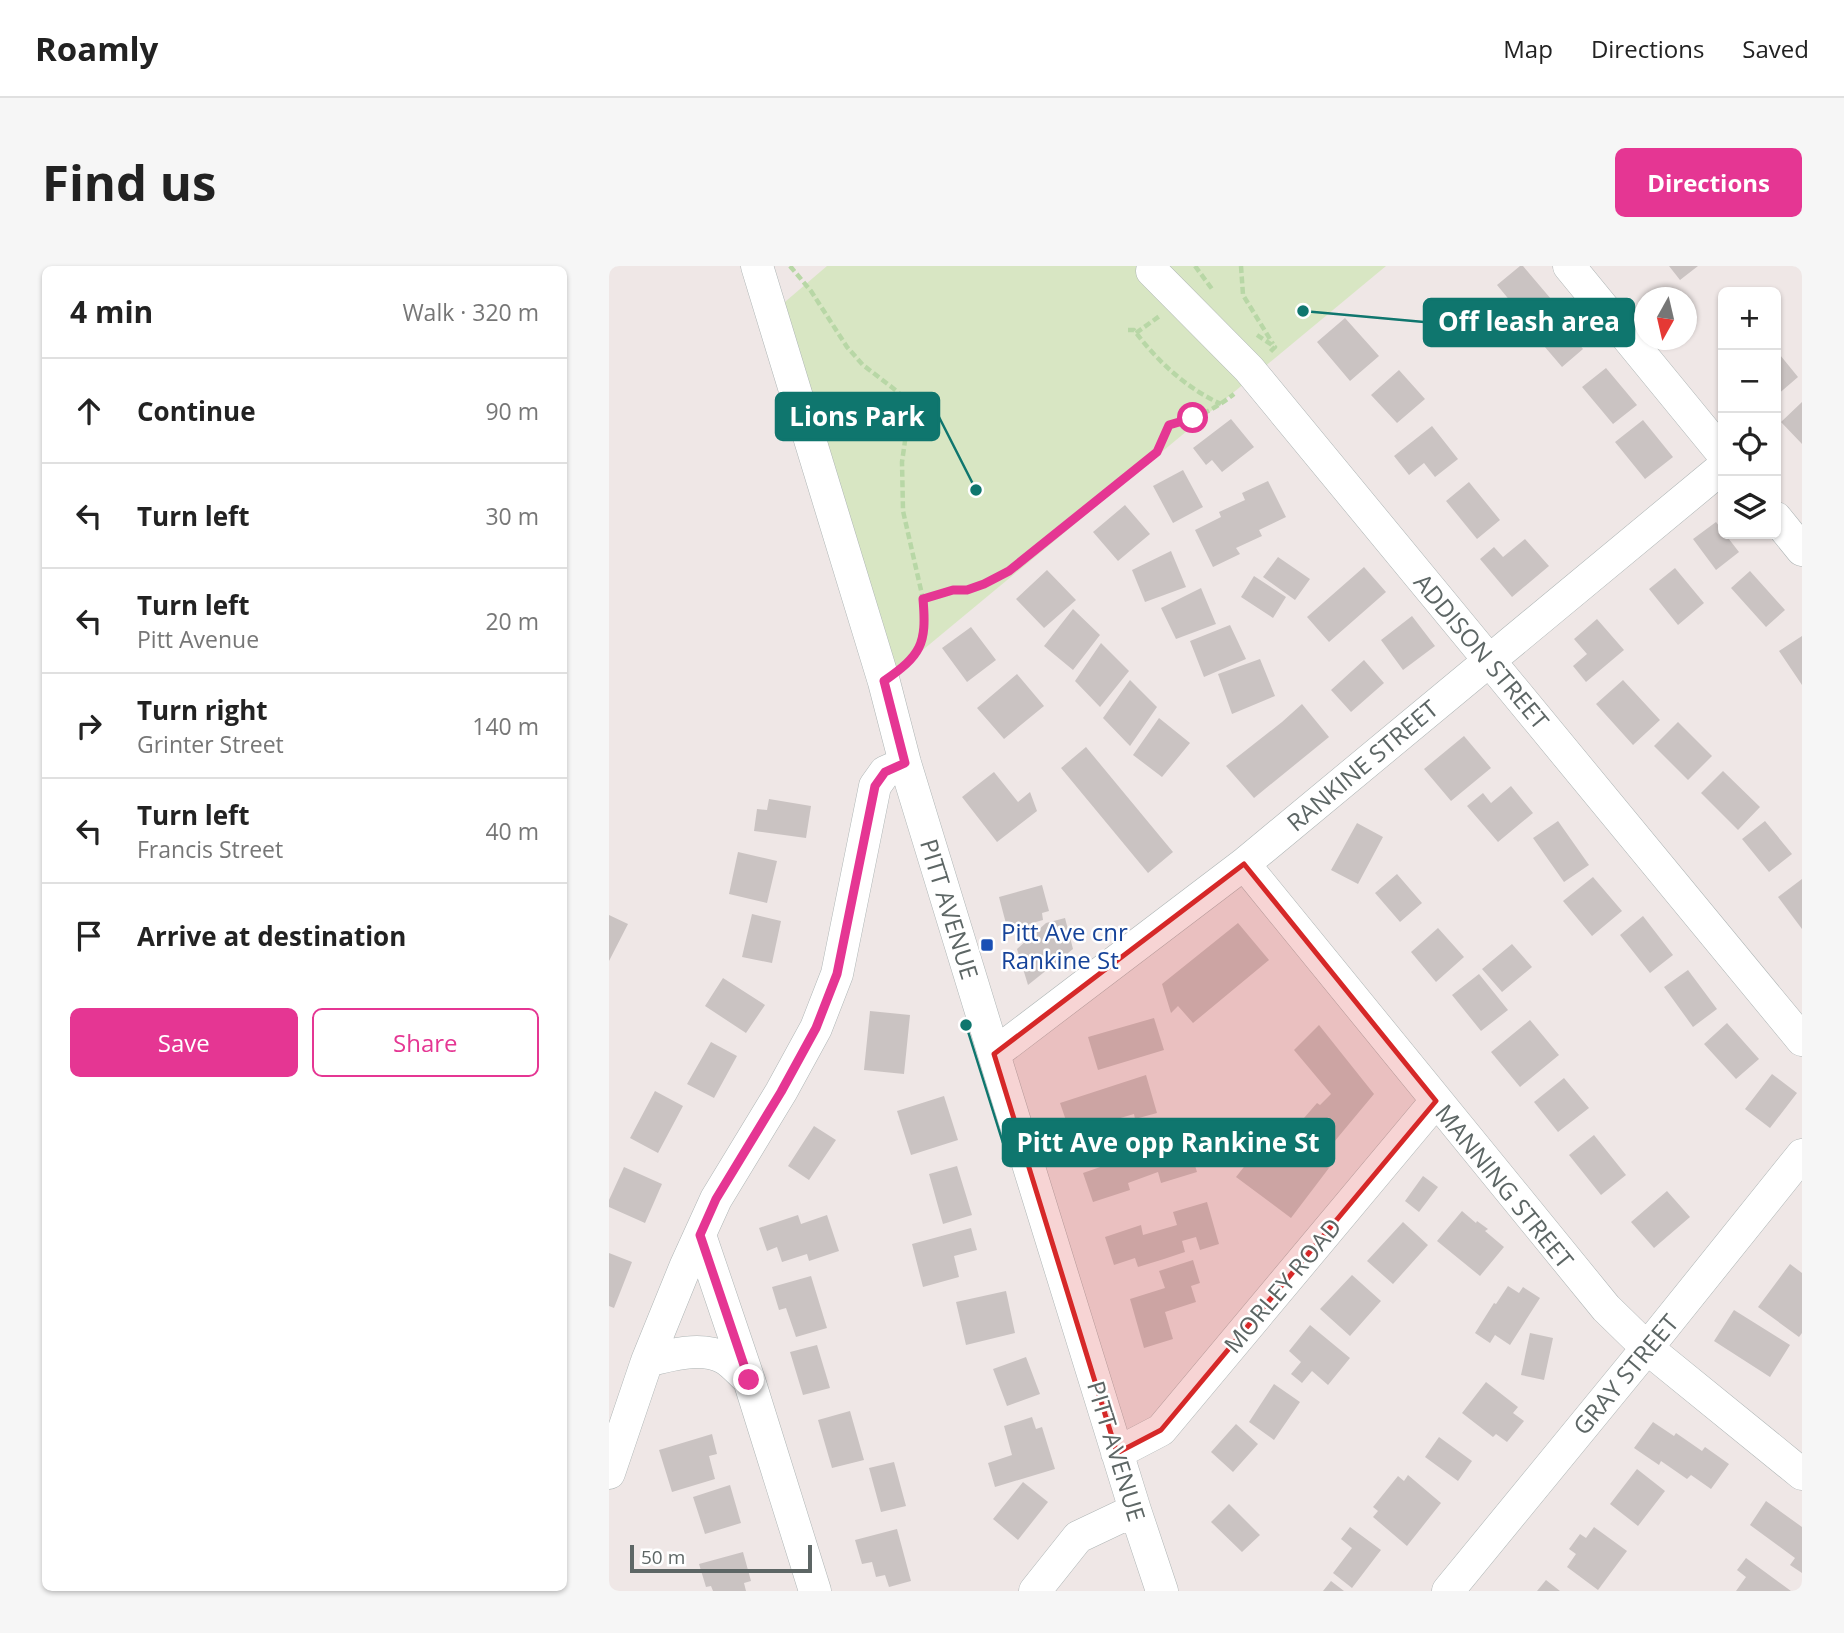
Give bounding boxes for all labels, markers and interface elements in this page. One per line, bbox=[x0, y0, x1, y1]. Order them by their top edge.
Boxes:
text: Roamly bbox=[35, 26, 158, 71]
text: Map bbox=[1503, 32, 1553, 65]
text: Directions bbox=[1591, 32, 1704, 65]
text: Saved bbox=[1742, 32, 1809, 65]
button: Directions bbox=[1615, 148, 1802, 217]
text: Find us bbox=[42, 149, 216, 215]
north arrow bbox=[1634, 287, 1697, 350]
map controls bbox=[1718, 287, 1781, 539]
button: + bbox=[1718, 287, 1781, 350]
text: 4 min bbox=[70, 291, 153, 332]
text: Walk · 320 m bbox=[402, 296, 539, 328]
callout: Off leash area bbox=[1424, 299, 1634, 346]
text: Off leash area bbox=[1438, 303, 1620, 339]
button: − bbox=[1718, 350, 1781, 413]
icon: ahead bbox=[70, 392, 108, 430]
text: Continue bbox=[137, 393, 256, 429]
callout: Lions Park bbox=[776, 393, 939, 440]
text: 90 m bbox=[485, 395, 539, 427]
text: Lions Park bbox=[789, 398, 926, 434]
route start bbox=[1177, 402, 1208, 433]
button: locate bbox=[1718, 413, 1781, 476]
button: layers bbox=[1718, 476, 1781, 539]
icon: left bbox=[70, 497, 108, 535]
text: Turn left bbox=[137, 498, 249, 534]
text: 30 m bbox=[485, 500, 539, 532]
street label: ADDISON STREET bbox=[1407, 566, 1557, 736]
text: Turn left bbox=[137, 587, 249, 623]
icon: left bbox=[70, 602, 108, 640]
text: 20 m bbox=[485, 605, 539, 637]
text: Pitt Avenue bbox=[137, 623, 259, 655]
text: Turn right bbox=[137, 692, 268, 728]
street label: RANKINE STREET bbox=[1279, 692, 1445, 838]
icon: right bbox=[70, 707, 108, 745]
text: 140 m bbox=[472, 710, 539, 742]
text: Grinter Street bbox=[137, 728, 284, 760]
text: Turn left bbox=[137, 797, 249, 833]
icon: left bbox=[70, 812, 108, 850]
text: 40 m bbox=[485, 815, 539, 847]
text: Francis Street bbox=[137, 833, 283, 865]
street label: PITT AVENUE bbox=[913, 835, 987, 983]
place label: Pitt Ave cnr Rankine St bbox=[1001, 915, 1128, 976]
icon: arrive bbox=[70, 917, 108, 955]
text: Arrive at destination bbox=[137, 918, 406, 954]
marker: Pitt Ave cnr Rankine St bbox=[979, 937, 995, 953]
button: Save bbox=[70, 1008, 298, 1077]
button: Share bbox=[312, 1008, 539, 1077]
street label: MANNING STREET bbox=[1428, 1097, 1582, 1275]
callout: Pitt Ave opp Rankine St bbox=[1003, 1119, 1334, 1166]
text: Pitt Ave opp Rankine St bbox=[1016, 1124, 1320, 1160]
street label: MORLEY ROAD bbox=[1216, 1211, 1348, 1359]
street label: GRAY STREET bbox=[1565, 1307, 1685, 1441]
route end bbox=[733, 1364, 764, 1395]
street label: PITT AVENUE bbox=[1080, 1377, 1154, 1525]
scale bar bbox=[630, 1542, 812, 1574]
text: 50 m bbox=[641, 1544, 685, 1570]

